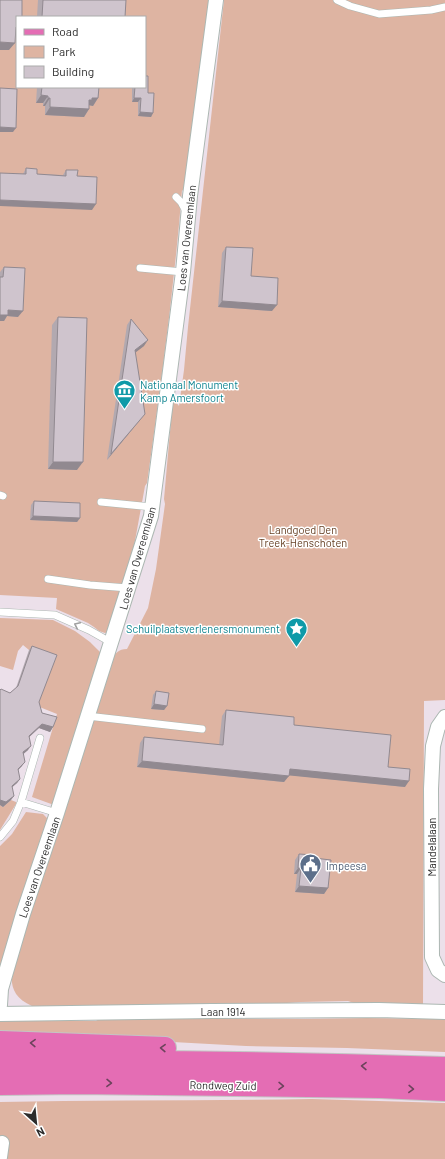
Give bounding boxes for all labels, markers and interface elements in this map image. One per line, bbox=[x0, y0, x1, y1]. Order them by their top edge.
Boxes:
legend bbox=[16, 16, 146, 88]
text: Road bbox=[52, 24, 79, 38]
text: Park bbox=[52, 44, 76, 58]
text: Building bbox=[52, 64, 94, 78]
street label: Loes van Overeemlaan bbox=[174, 184, 198, 292]
museum icon: Nationaal Monument Kamp Amersfoort bbox=[111, 377, 137, 410]
place label: Nationaal Monument Kamp Amersfoort bbox=[140, 378, 238, 404]
street label: Loes van Overeemlaan bbox=[116, 505, 158, 611]
park label: Landgoed Den Treek-Henschoten bbox=[259, 523, 347, 549]
place icon: Schuilplaatsverlenersmonument bbox=[283, 615, 309, 648]
one-way arrow bbox=[74, 622, 82, 630]
place label: Schuilplaatsverlenersmonument bbox=[126, 622, 280, 635]
street label: Loes van Overeemlaan bbox=[16, 814, 63, 920]
street label: Mandelalaan bbox=[425, 817, 438, 877]
public building icon: Impeesa bbox=[298, 852, 324, 885]
place label: Impeesa bbox=[326, 859, 366, 872]
street label: Laan 1914 bbox=[201, 1005, 245, 1018]
one-way arrow bbox=[30, 1039, 36, 1047]
one-way arrow bbox=[160, 1043, 166, 1052]
one-way arrow bbox=[361, 1062, 367, 1070]
street label: Rondweg Zuid bbox=[189, 1078, 257, 1092]
one-way arrow bbox=[106, 1079, 112, 1087]
one-way arrow bbox=[278, 1082, 284, 1090]
one-way arrow bbox=[408, 1084, 414, 1093]
north arrow bbox=[16, 1103, 56, 1143]
text: N bbox=[35, 1125, 47, 1140]

